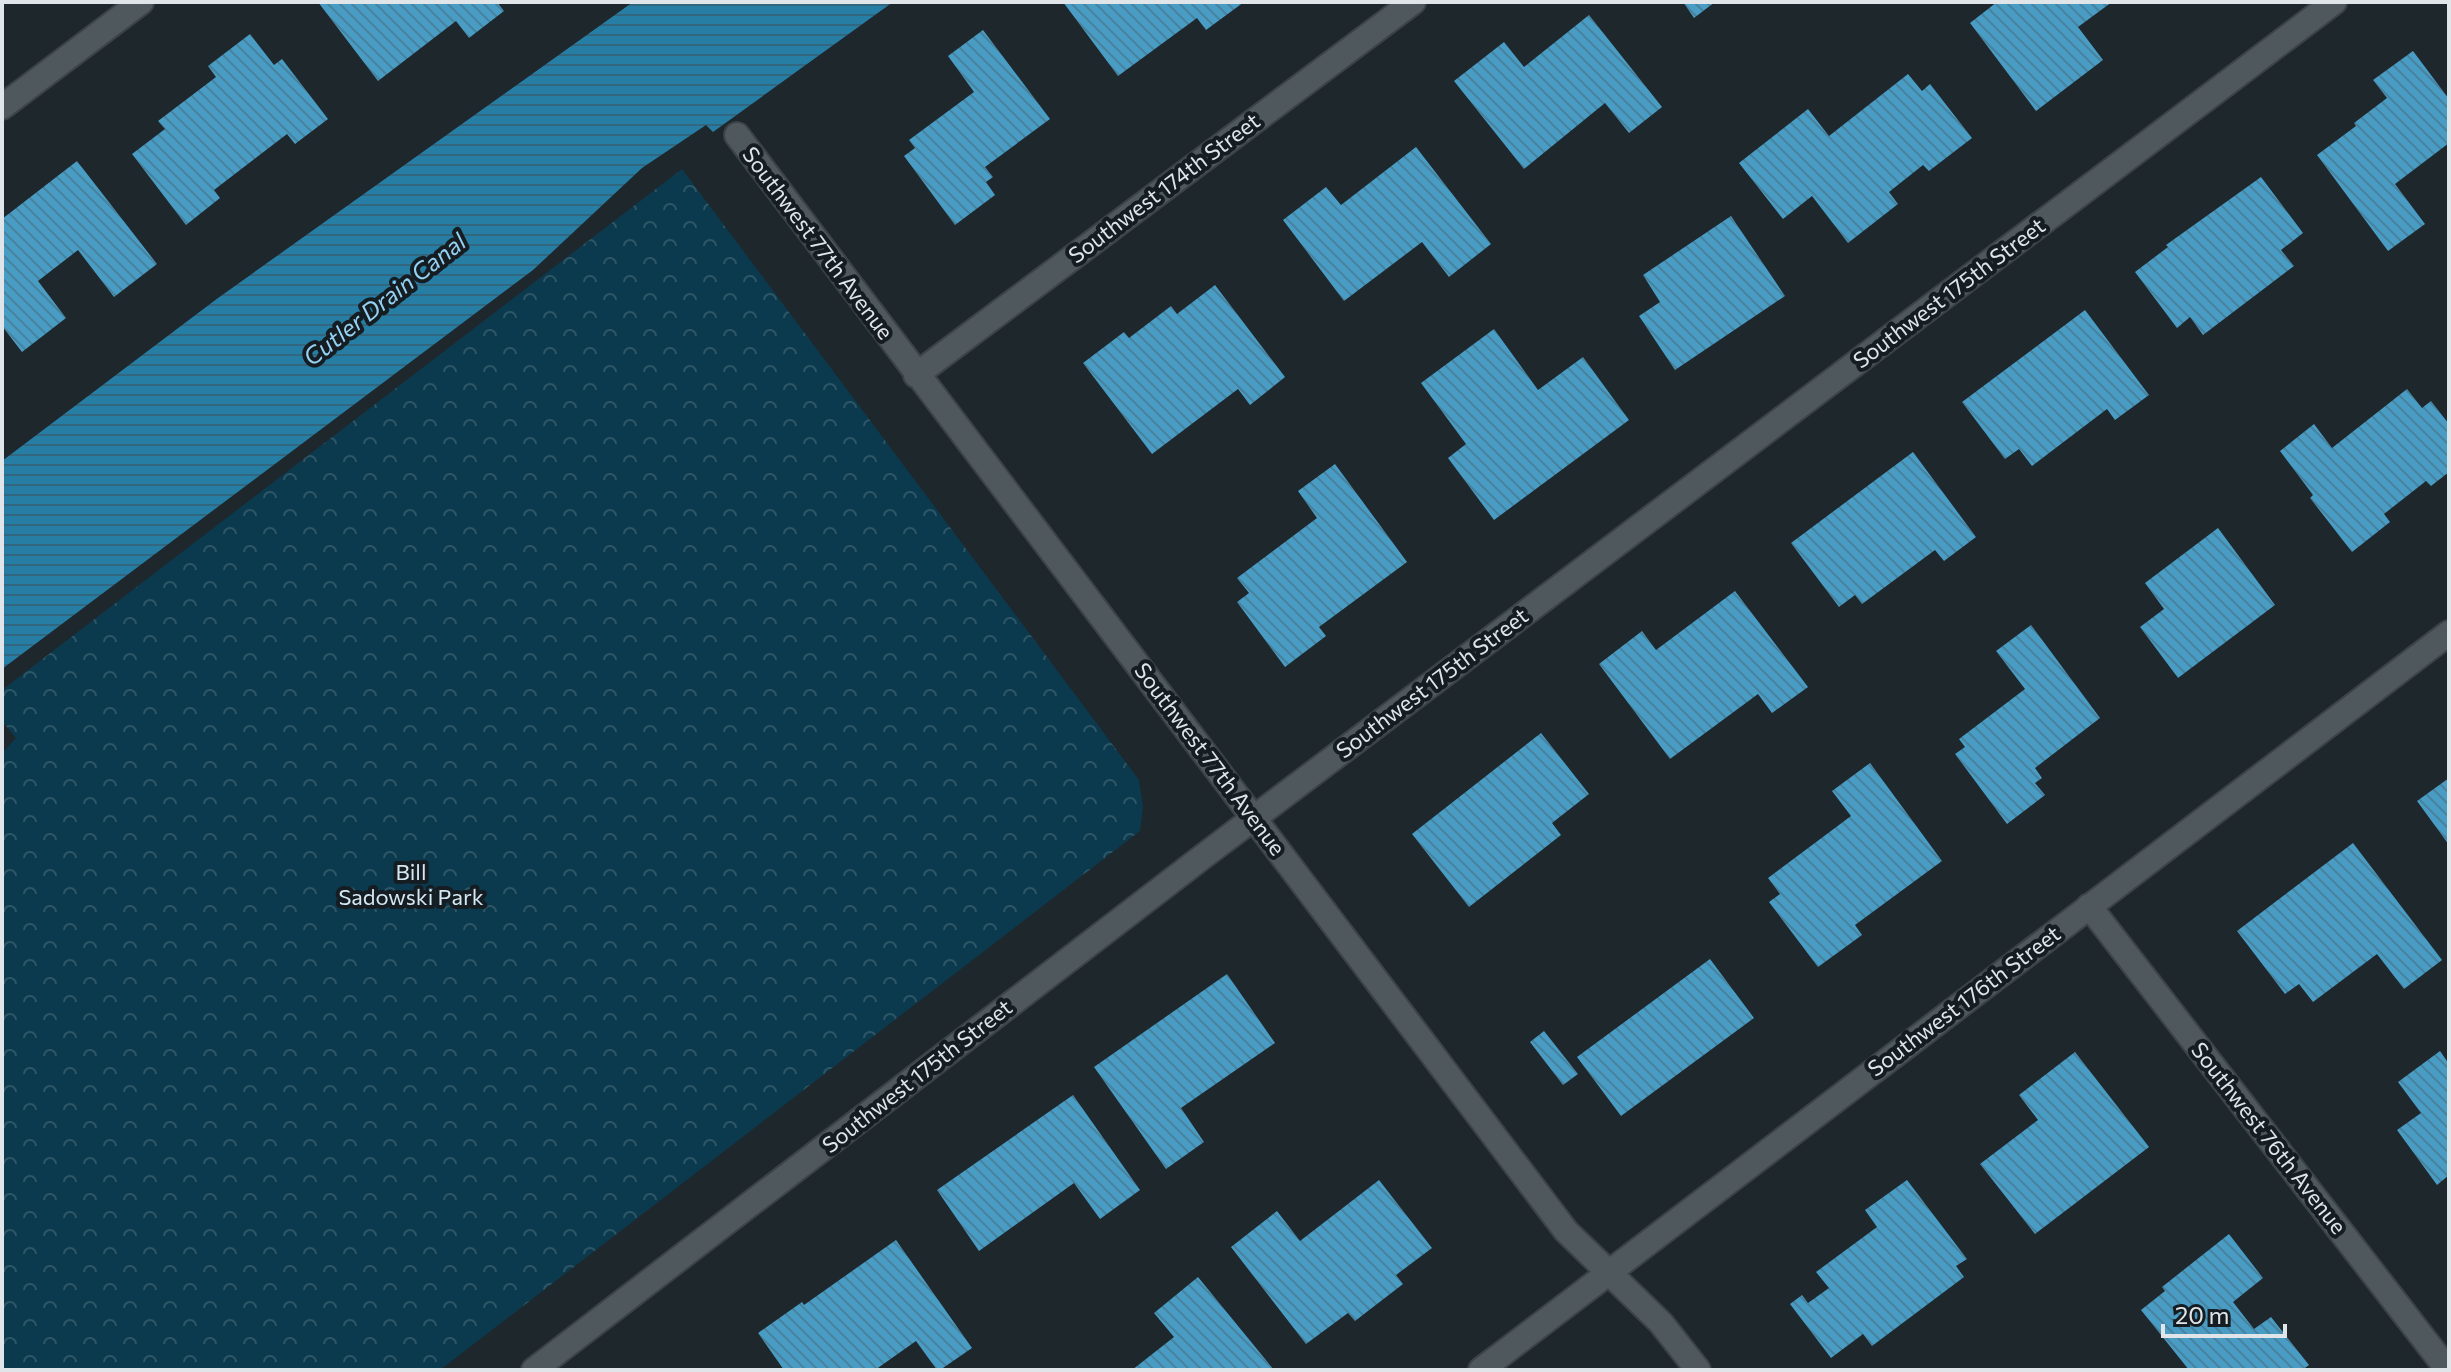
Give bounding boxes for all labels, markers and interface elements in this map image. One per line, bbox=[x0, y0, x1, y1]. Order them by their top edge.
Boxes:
street label: Southwest 174th Street bbox=[1063, 107, 1265, 268]
street label: Southwest 77th Avenue bbox=[737, 141, 900, 344]
street label: Southwest 175th Street bbox=[1847, 212, 2050, 374]
water label: Cutler Drain Canal bbox=[297, 226, 472, 371]
street label: Southwest 175th Street bbox=[1330, 602, 1533, 764]
street label: Southwest 77th Avenue bbox=[1129, 657, 1292, 860]
park label: Bill Sadowski Park bbox=[338, 858, 484, 910]
street label: Southwest 176th Street bbox=[1862, 919, 2065, 1082]
street label: Southwest 175th Street bbox=[816, 993, 1017, 1158]
street label: Southwest 76th Avenue bbox=[2186, 1036, 2353, 1239]
scale bar bbox=[2163, 1288, 2285, 1338]
text: 20 m bbox=[2175, 1300, 2229, 1329]

